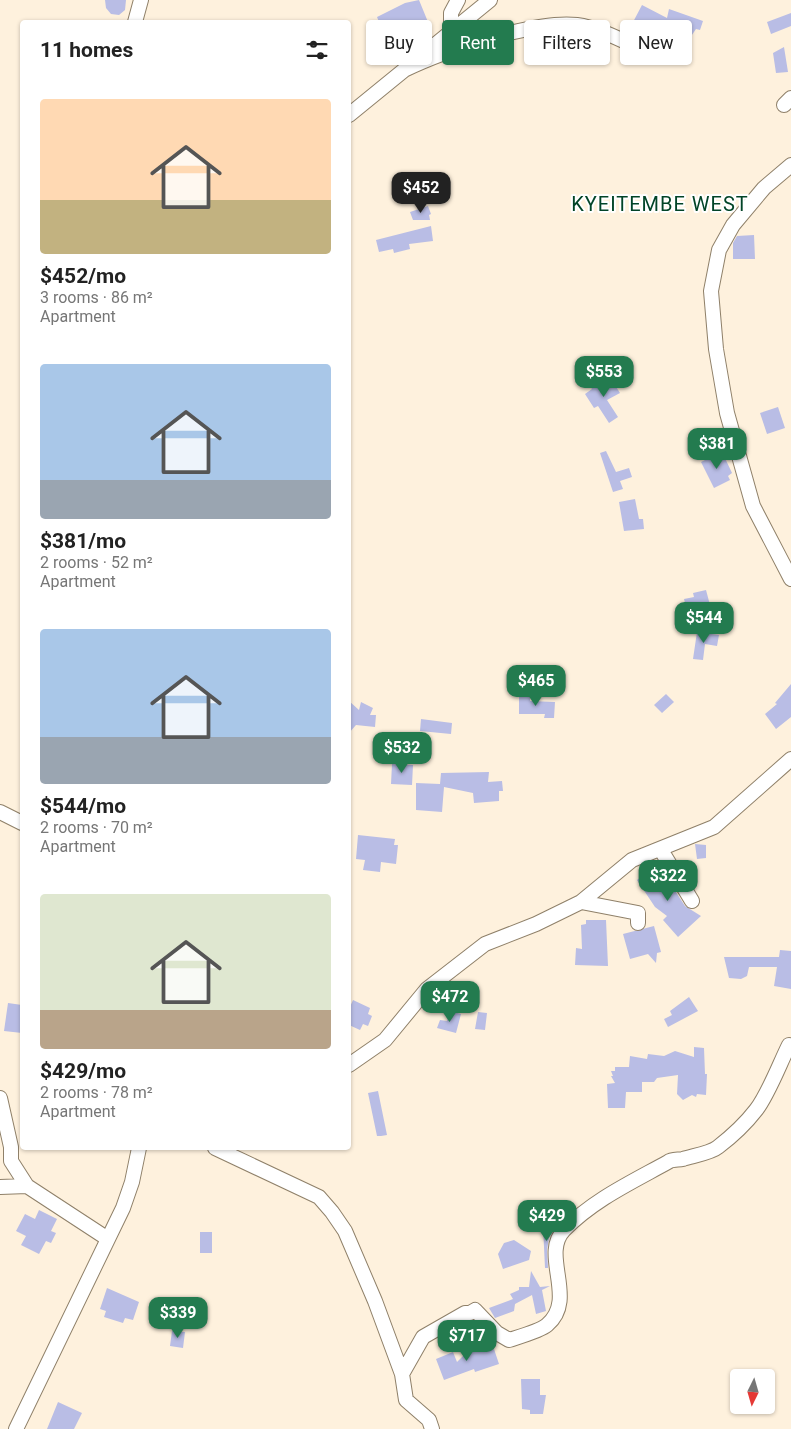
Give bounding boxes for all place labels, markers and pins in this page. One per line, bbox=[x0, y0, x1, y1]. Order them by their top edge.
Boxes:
pin: $452 bbox=[391, 172, 451, 214]
pin: $553 bbox=[574, 356, 634, 398]
pin: $381 bbox=[687, 428, 747, 470]
pin: $544 bbox=[674, 602, 734, 644]
pin: $465 bbox=[506, 664, 566, 707]
pin: $532 bbox=[372, 732, 432, 774]
pin: $322 bbox=[638, 860, 698, 902]
pin: $472 bbox=[420, 980, 480, 1023]
pin: $429 bbox=[517, 1200, 577, 1242]
pin: $339 bbox=[148, 1296, 208, 1339]
pin: $717 bbox=[437, 1320, 497, 1362]

